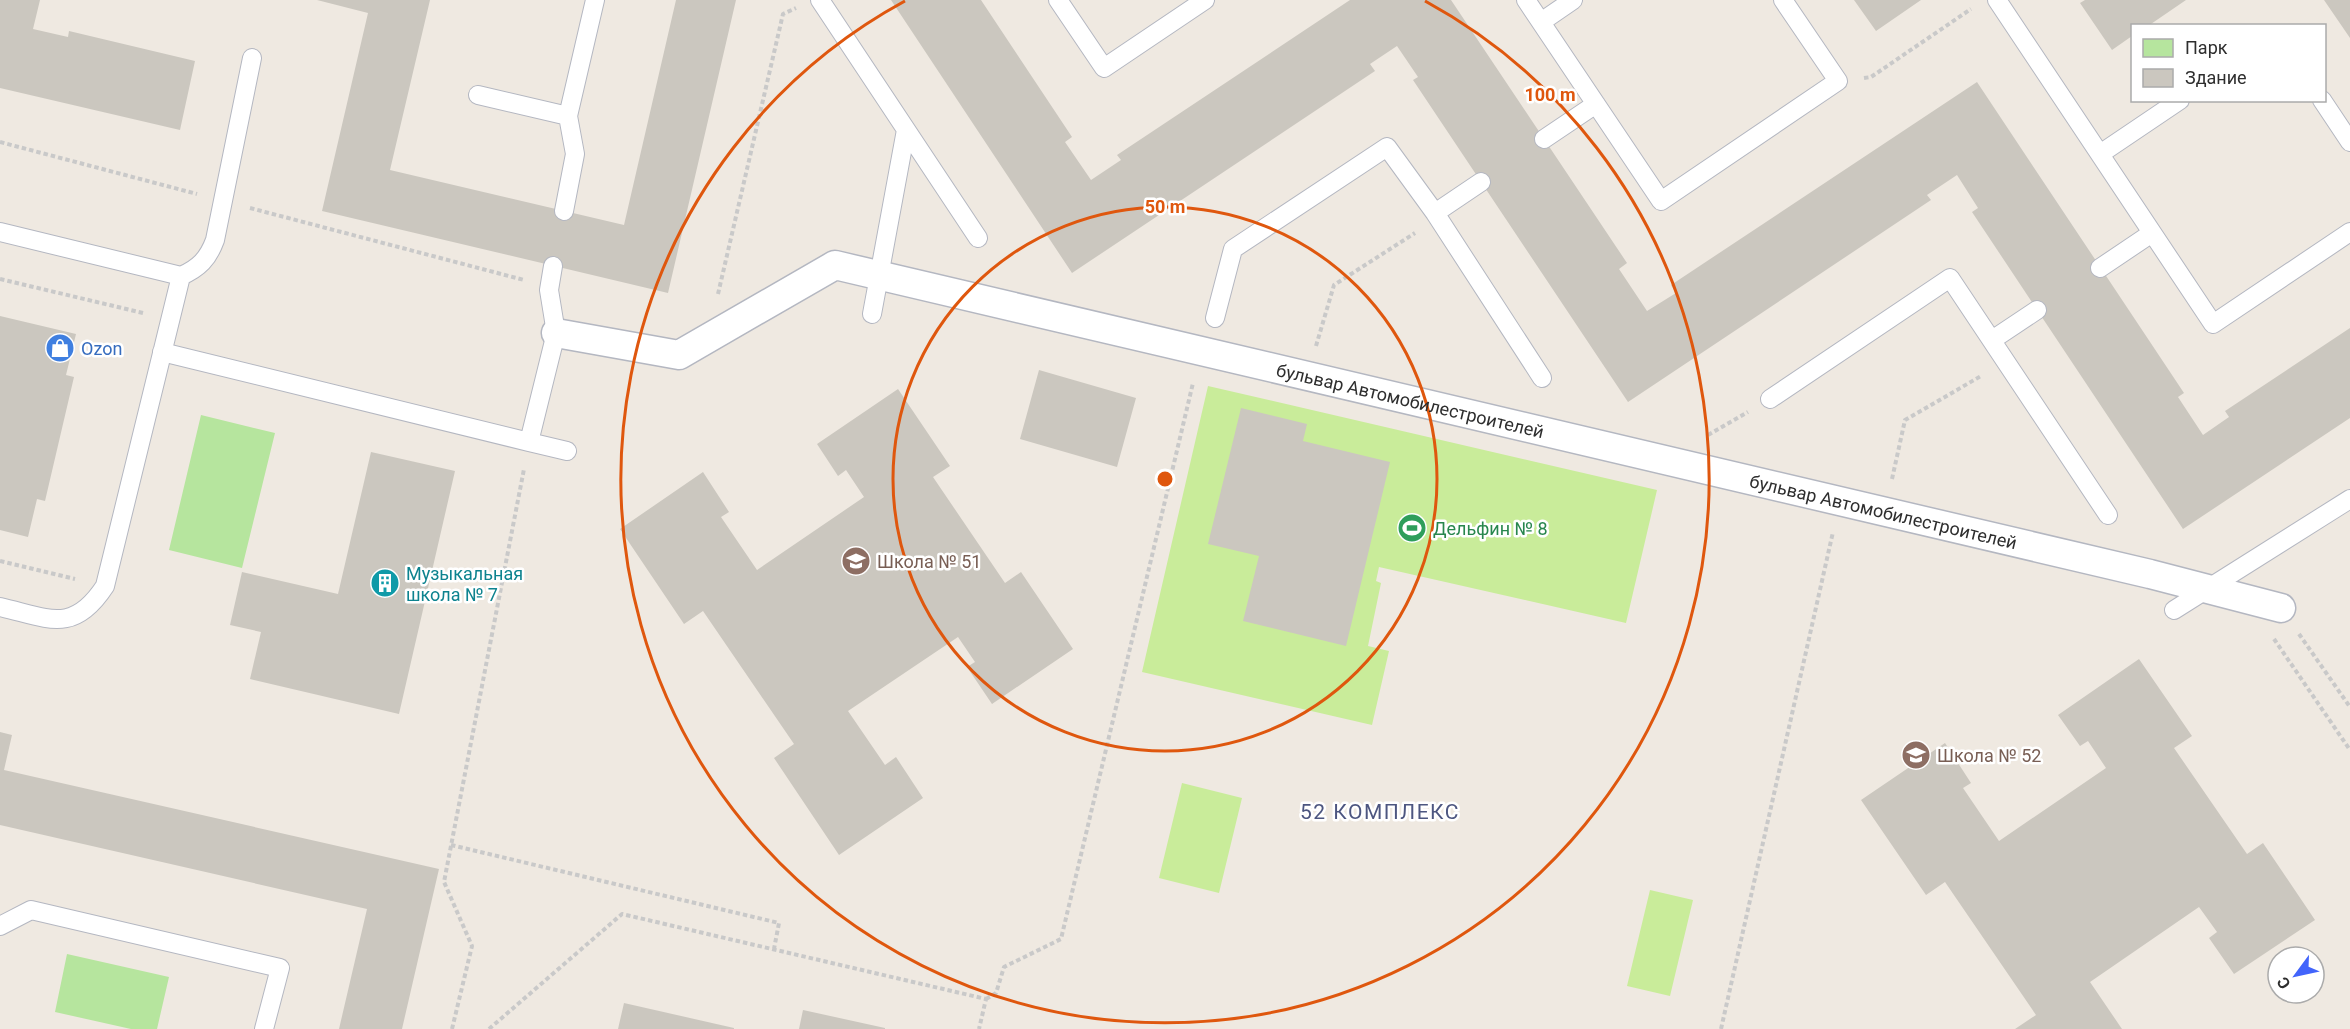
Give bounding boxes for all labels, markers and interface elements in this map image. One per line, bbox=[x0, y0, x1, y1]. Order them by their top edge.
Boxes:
legend bbox=[2131, 24, 2326, 102]
text: Парк bbox=[2185, 37, 2228, 58]
text: Здание bbox=[2185, 67, 2247, 88]
text: 100 m bbox=[1524, 84, 1576, 105]
text: 50 m bbox=[1145, 196, 1185, 217]
shop icon: Ozon bbox=[44, 332, 76, 364]
place label: Ozon bbox=[81, 338, 122, 359]
street label: бульвар Автомобилестроителей bbox=[1275, 359, 1546, 442]
centre of rings bbox=[1155, 469, 1175, 489]
street label: бульвар Автомобилестроителей bbox=[1748, 470, 2019, 553]
sports icon: Дельфин № 8 bbox=[1396, 512, 1428, 544]
place label: Дельфин № 8 bbox=[1433, 518, 1548, 539]
school or university icon: Школа № 51 bbox=[840, 545, 872, 577]
place label: Школа № 51 bbox=[877, 551, 981, 572]
place label: Музыкальная школа № 7 bbox=[406, 563, 523, 605]
building icon: Музыкальная школа № 7 bbox=[369, 567, 401, 599]
school or university icon: Школа № 52 bbox=[1900, 739, 1932, 771]
place label: Школа № 52 bbox=[1937, 745, 2041, 766]
district label: 52 КОМПЛЕКС bbox=[1300, 800, 1460, 824]
north arrow bbox=[2266, 945, 2326, 1005]
text: С bbox=[2273, 973, 2295, 992]

